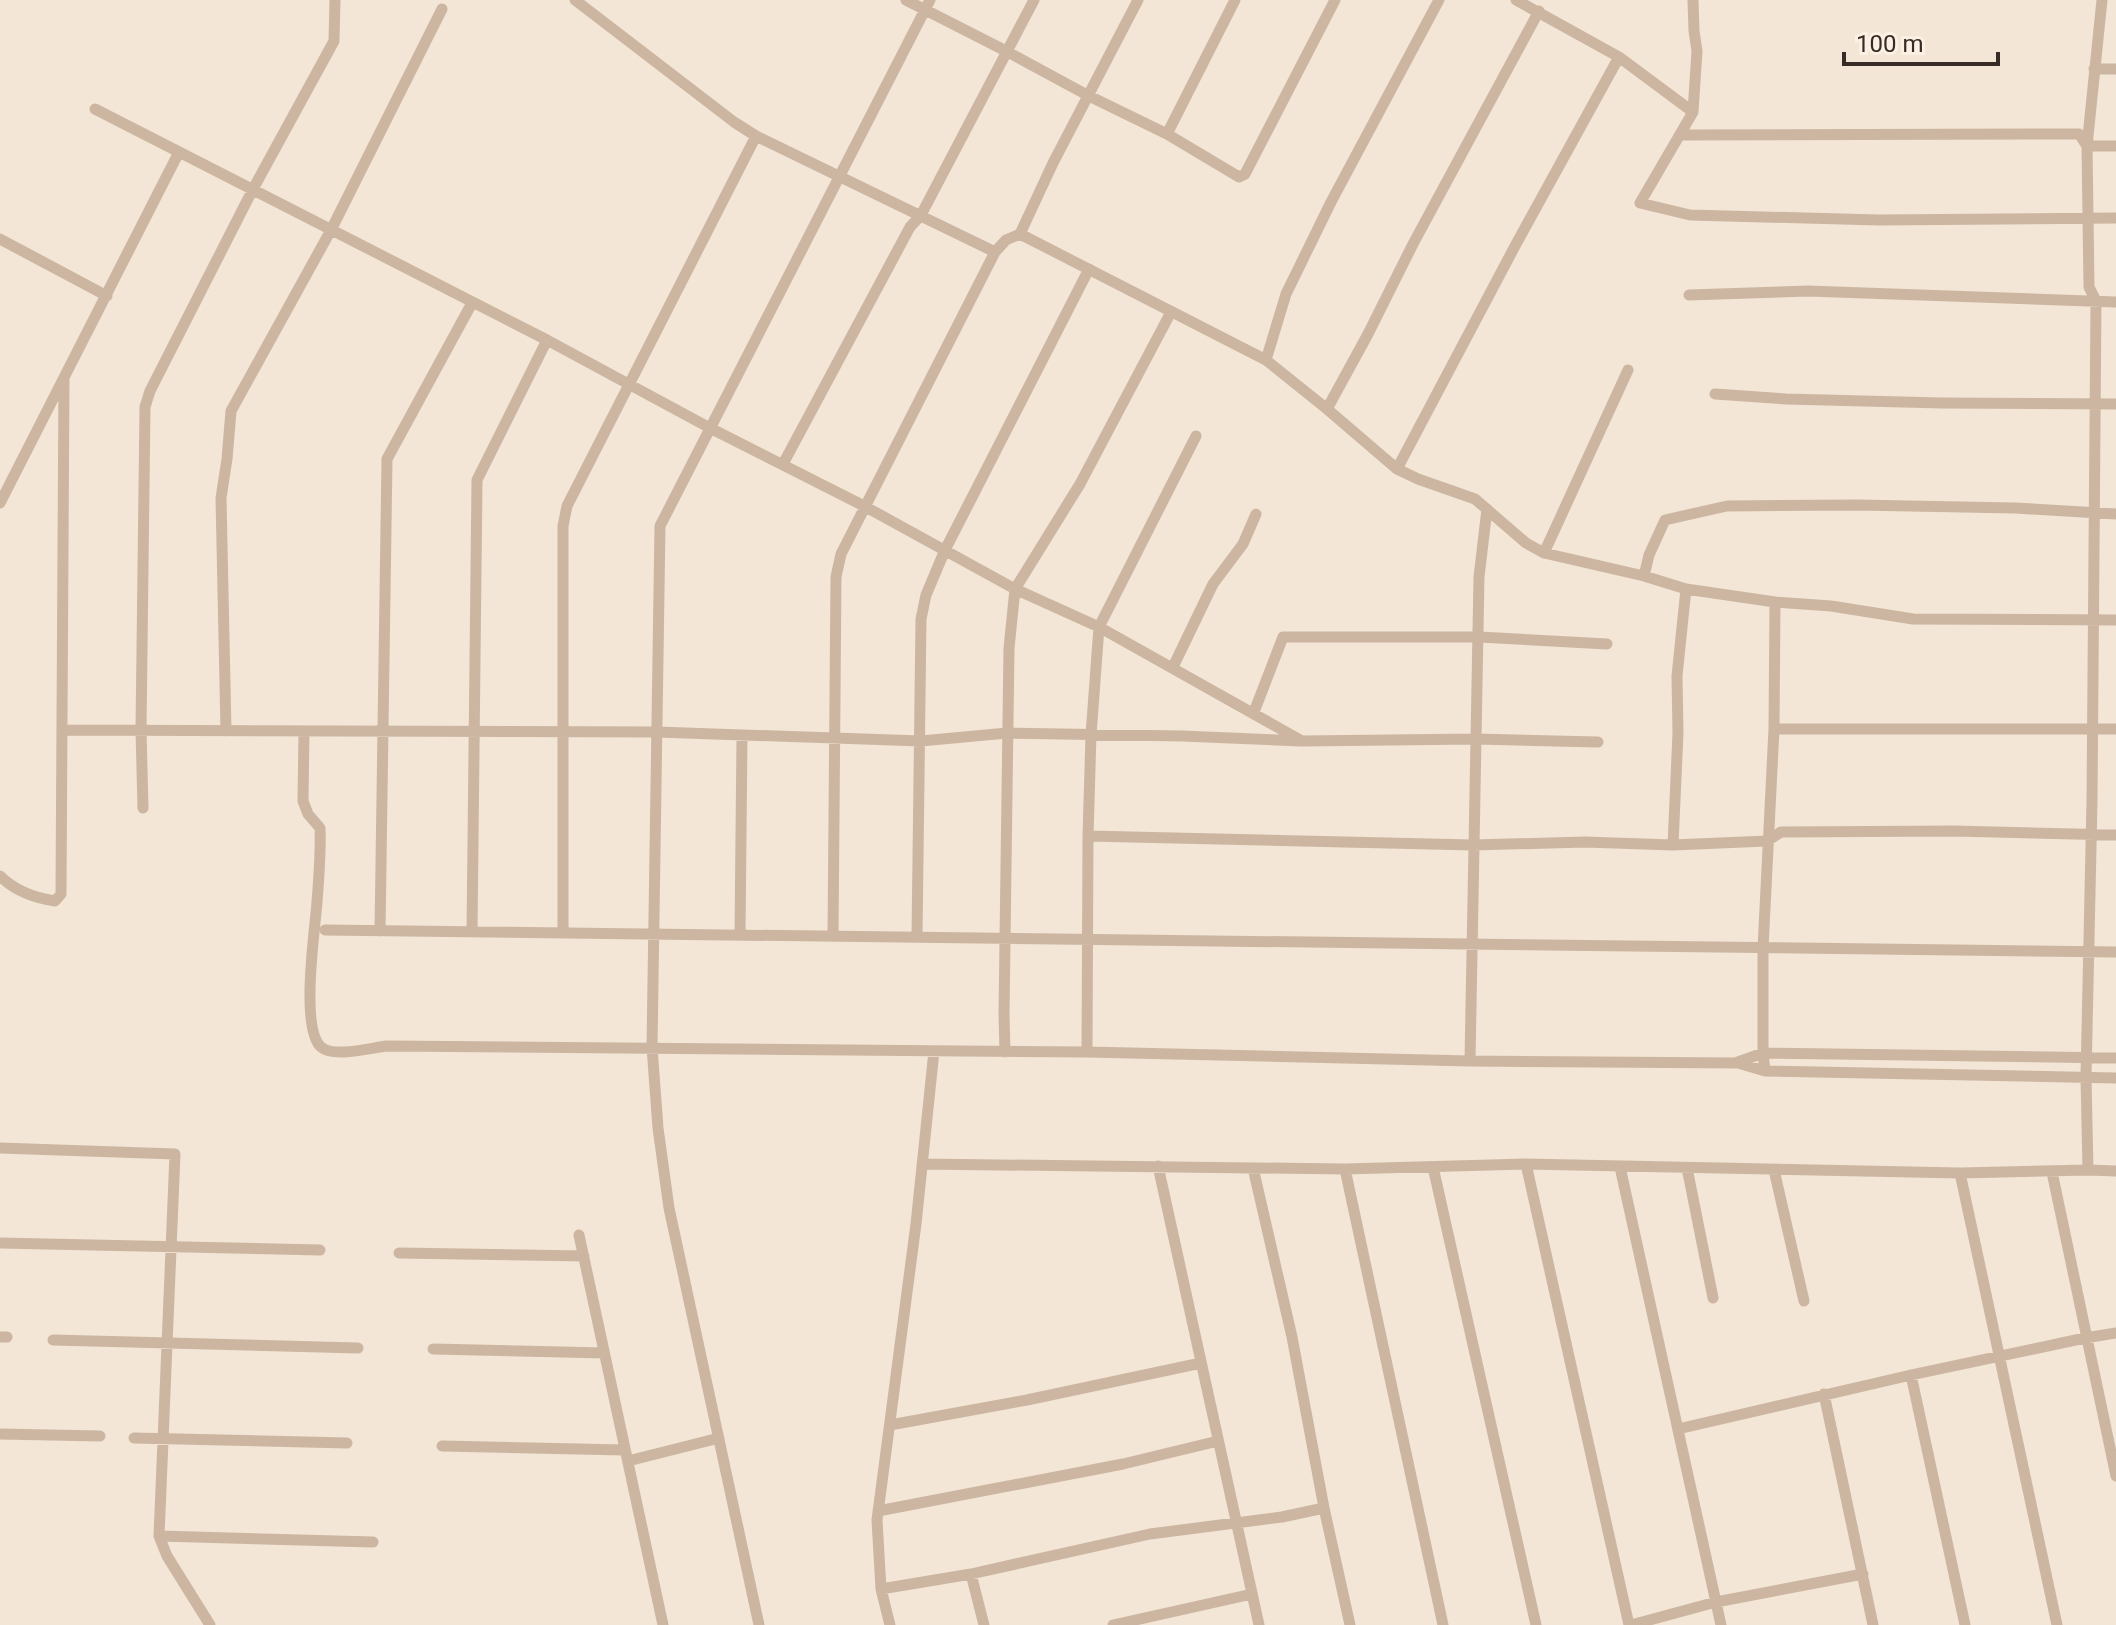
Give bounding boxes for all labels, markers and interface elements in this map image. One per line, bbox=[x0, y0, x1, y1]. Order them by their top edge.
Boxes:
scale bar bbox=[1844, 16, 1998, 66]
text: 100 m bbox=[1856, 30, 1923, 58]

